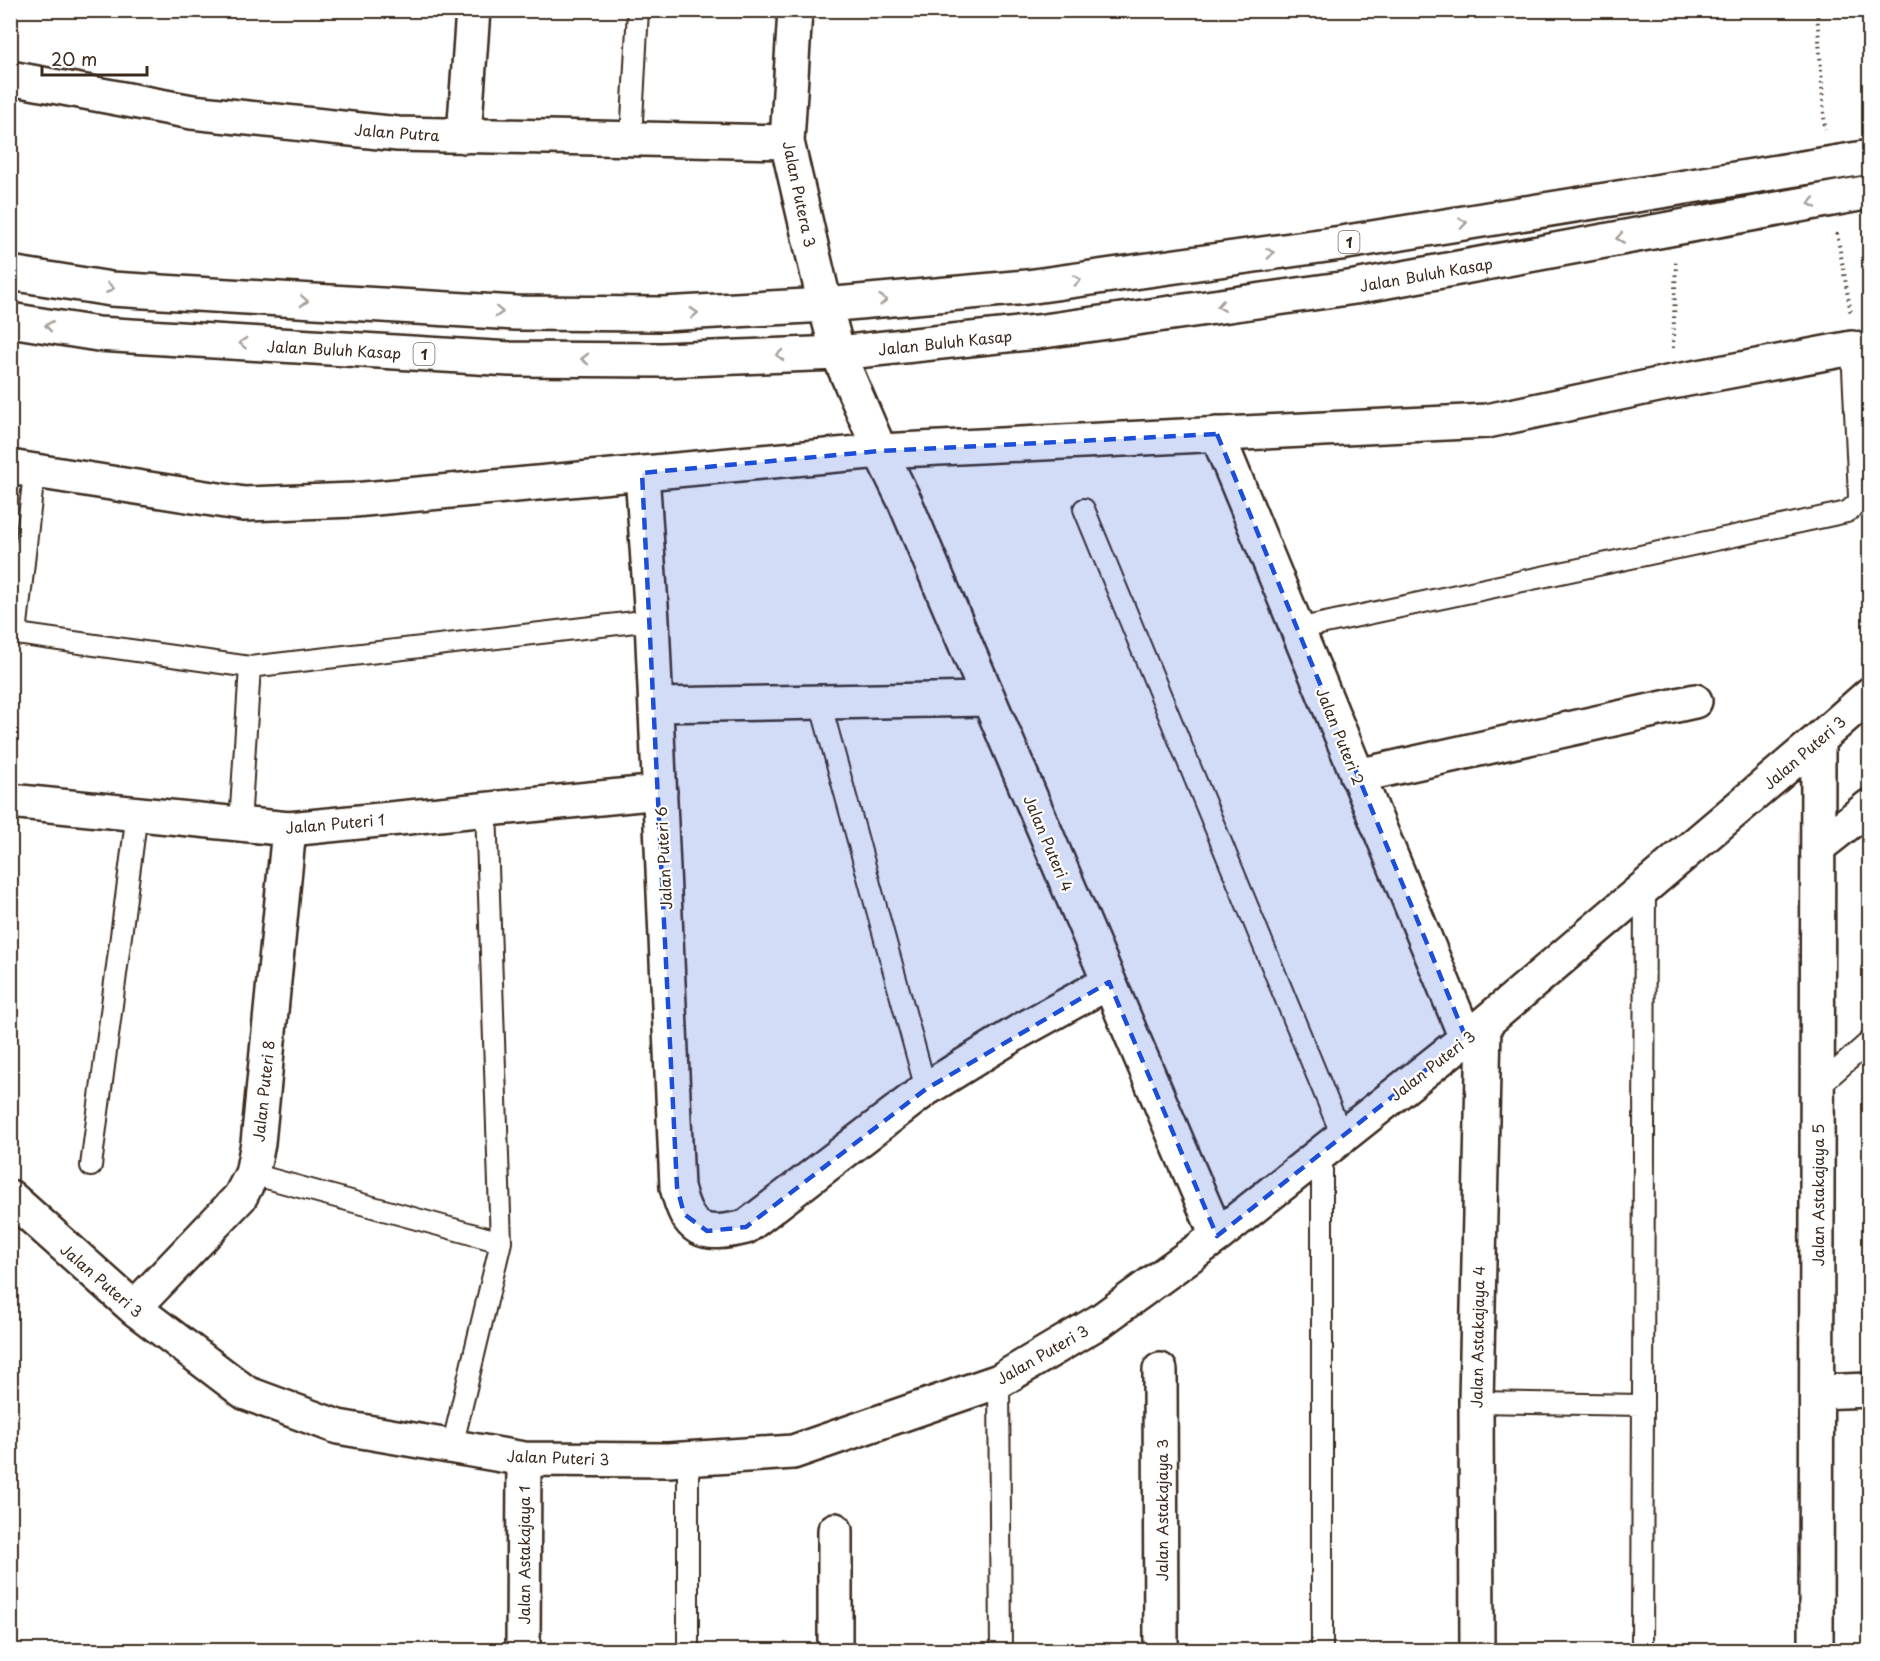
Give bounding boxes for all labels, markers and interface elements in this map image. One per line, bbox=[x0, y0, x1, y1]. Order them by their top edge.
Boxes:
scale bar bbox=[42, 39, 147, 77]
text: 20 m bbox=[51, 45, 97, 72]
street label: Jalan Putra bbox=[354, 118, 441, 147]
street label: Jalan Putera 3 bbox=[778, 139, 822, 249]
one-way arrow bbox=[1807, 196, 1817, 208]
one-way arrow bbox=[1457, 217, 1467, 230]
road number: 1 bbox=[1338, 231, 1360, 253]
one-way arrow bbox=[1615, 231, 1625, 244]
one-way arrow bbox=[1265, 248, 1275, 260]
street label: Jalan Buluh Kasap bbox=[1358, 251, 1494, 297]
one-way arrow bbox=[1072, 275, 1082, 287]
one-way arrow bbox=[105, 281, 114, 294]
one-way arrow bbox=[878, 294, 888, 307]
one-way arrow bbox=[300, 295, 309, 308]
one-way arrow bbox=[1216, 299, 1226, 311]
one-way arrow bbox=[495, 305, 504, 318]
one-way arrow bbox=[690, 306, 699, 319]
one-way arrow bbox=[45, 321, 54, 333]
street label: Jalan Buluh Kasap bbox=[877, 324, 1013, 360]
street label: Jalan Buluh Kasap bbox=[266, 334, 402, 364]
one-way arrow bbox=[239, 337, 248, 350]
road number: 1 bbox=[414, 343, 434, 365]
one-way arrow bbox=[775, 349, 784, 362]
one-way arrow bbox=[580, 353, 589, 365]
street label: Jalan Puteri 2 bbox=[1311, 684, 1371, 788]
street label: Jalan Puteri 3 bbox=[1758, 710, 1850, 794]
street label: Jalan Puteri 4 bbox=[1018, 791, 1080, 895]
street label: Jalan Puteri 6 bbox=[649, 806, 677, 910]
street label: Jalan Puteri 1 bbox=[284, 807, 386, 839]
street label: Jalan Puteri 3 bbox=[1384, 1024, 1480, 1106]
street label: Jalan Puteri 8 bbox=[246, 1039, 280, 1143]
street label: Jalan Astakajaya 5 bbox=[1806, 1124, 1829, 1266]
street label: Jalan Puteri 3 bbox=[56, 1238, 148, 1322]
street label: Jalan Astakajaya 4 bbox=[1464, 1266, 1490, 1408]
street label: Jalan Puteri 3 bbox=[992, 1318, 1092, 1390]
street label: Jalan Astakajaya 3 bbox=[1150, 1439, 1173, 1581]
street label: Jalan Puteri 3 bbox=[506, 1444, 610, 1470]
street label: Jalan Astakajaya 1 bbox=[512, 1485, 535, 1625]

